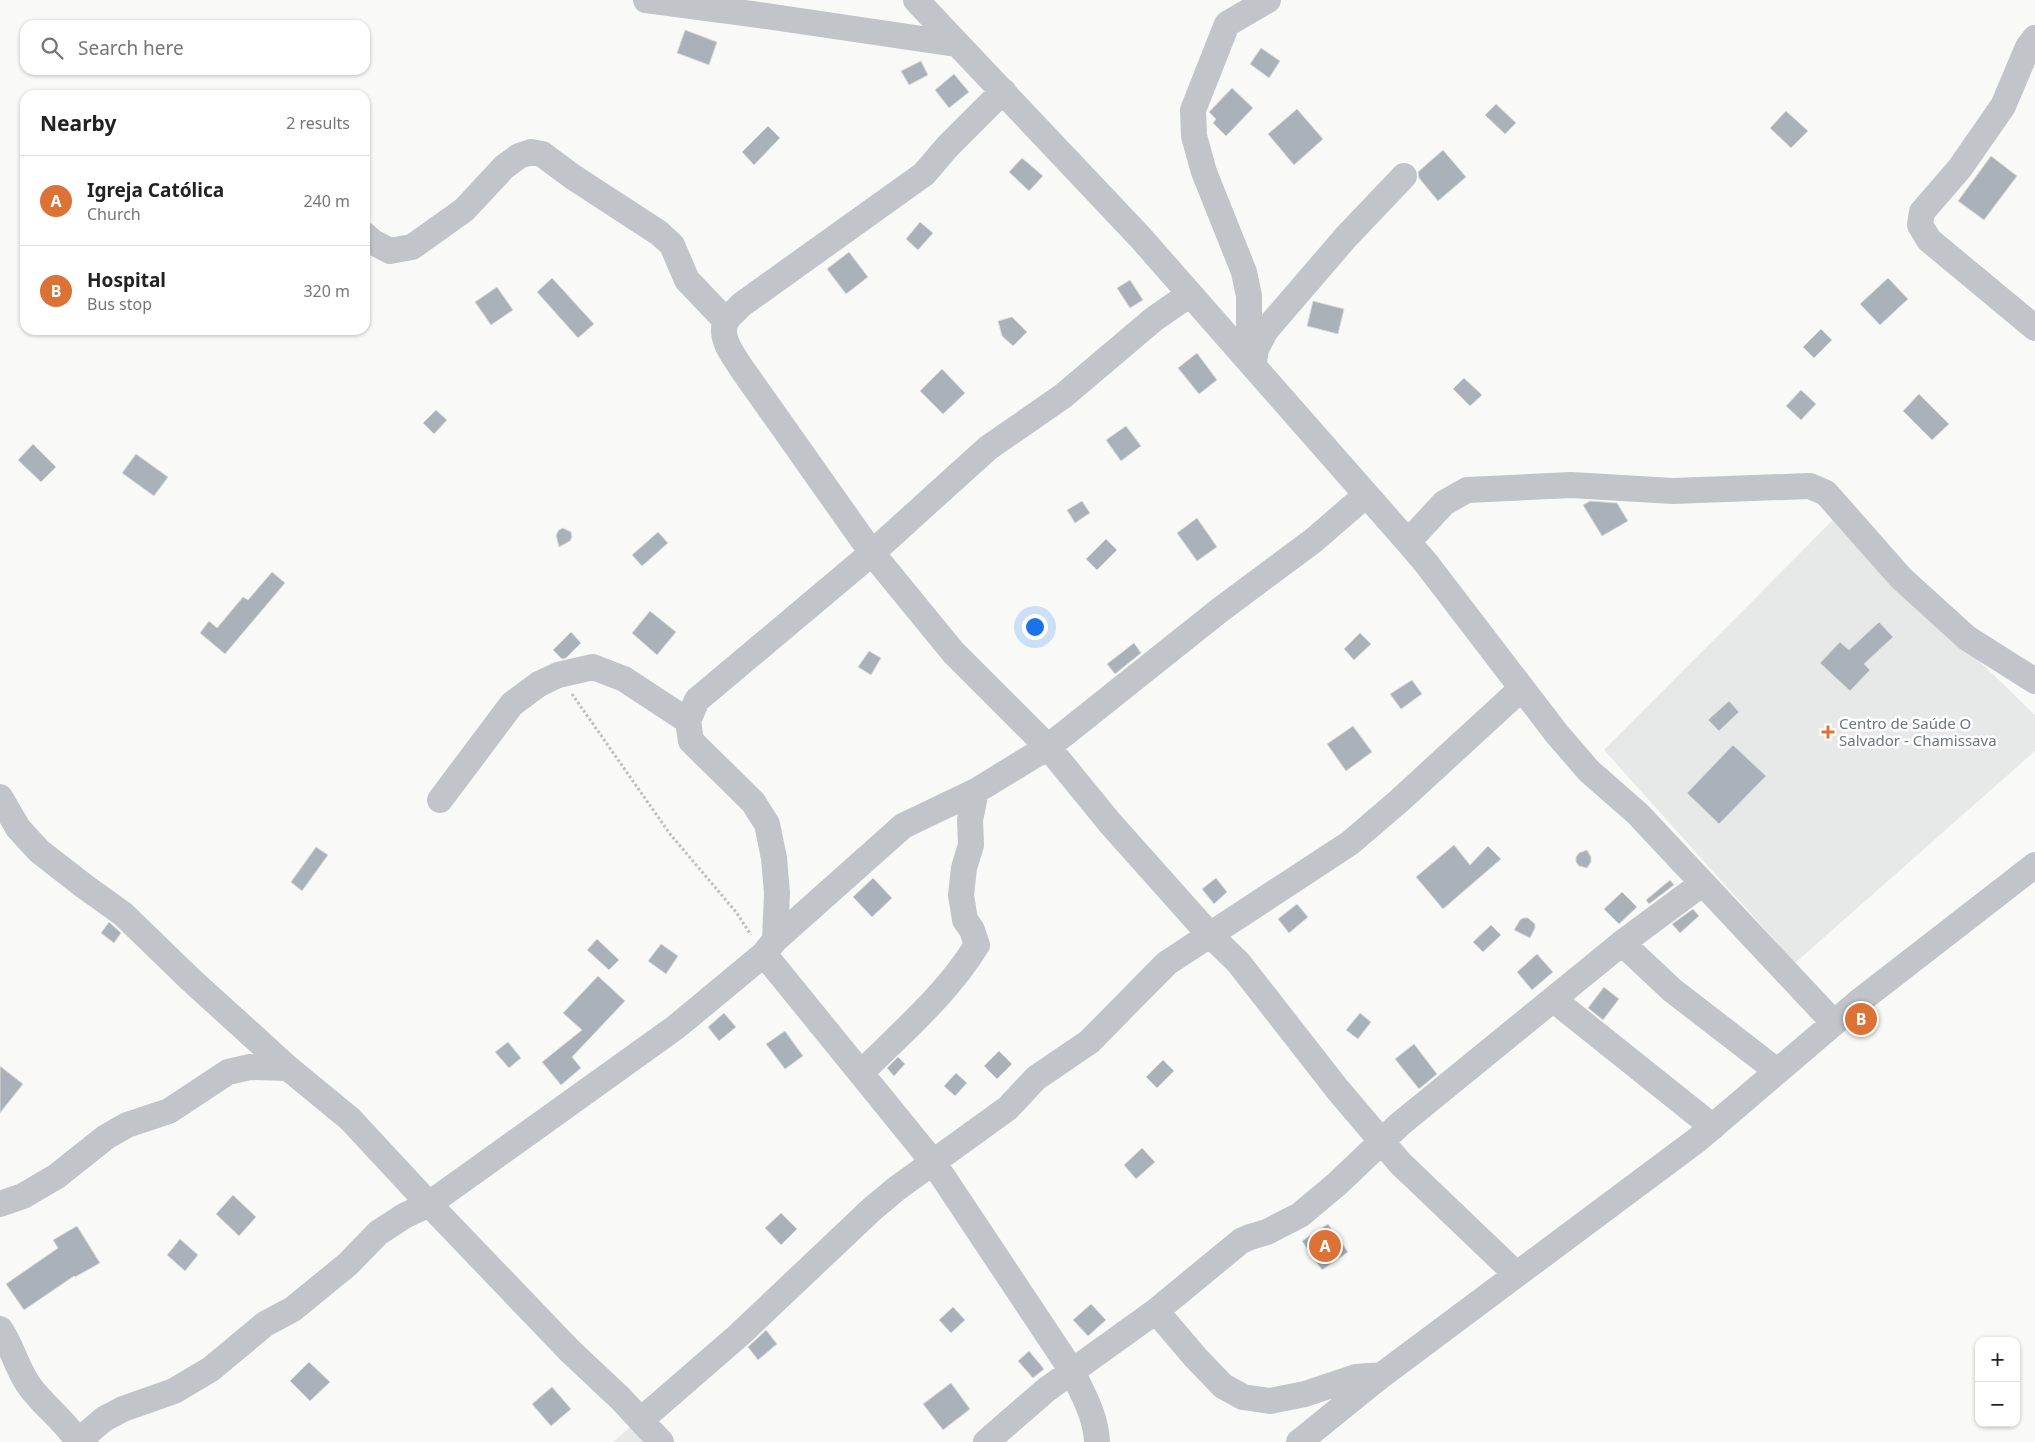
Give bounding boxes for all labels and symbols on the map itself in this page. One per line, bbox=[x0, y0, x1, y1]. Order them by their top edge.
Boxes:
your location bbox=[1022, 614, 1048, 640]
place label: Centro de Saúde O Salvador - Chamissava bbox=[1839, 713, 1997, 750]
marker: Centro de Saúde O Salvador - Chamissava bbox=[1821, 725, 1835, 739]
pin: B bbox=[1845, 1000, 1877, 1038]
pin: A bbox=[1309, 1227, 1341, 1265]

